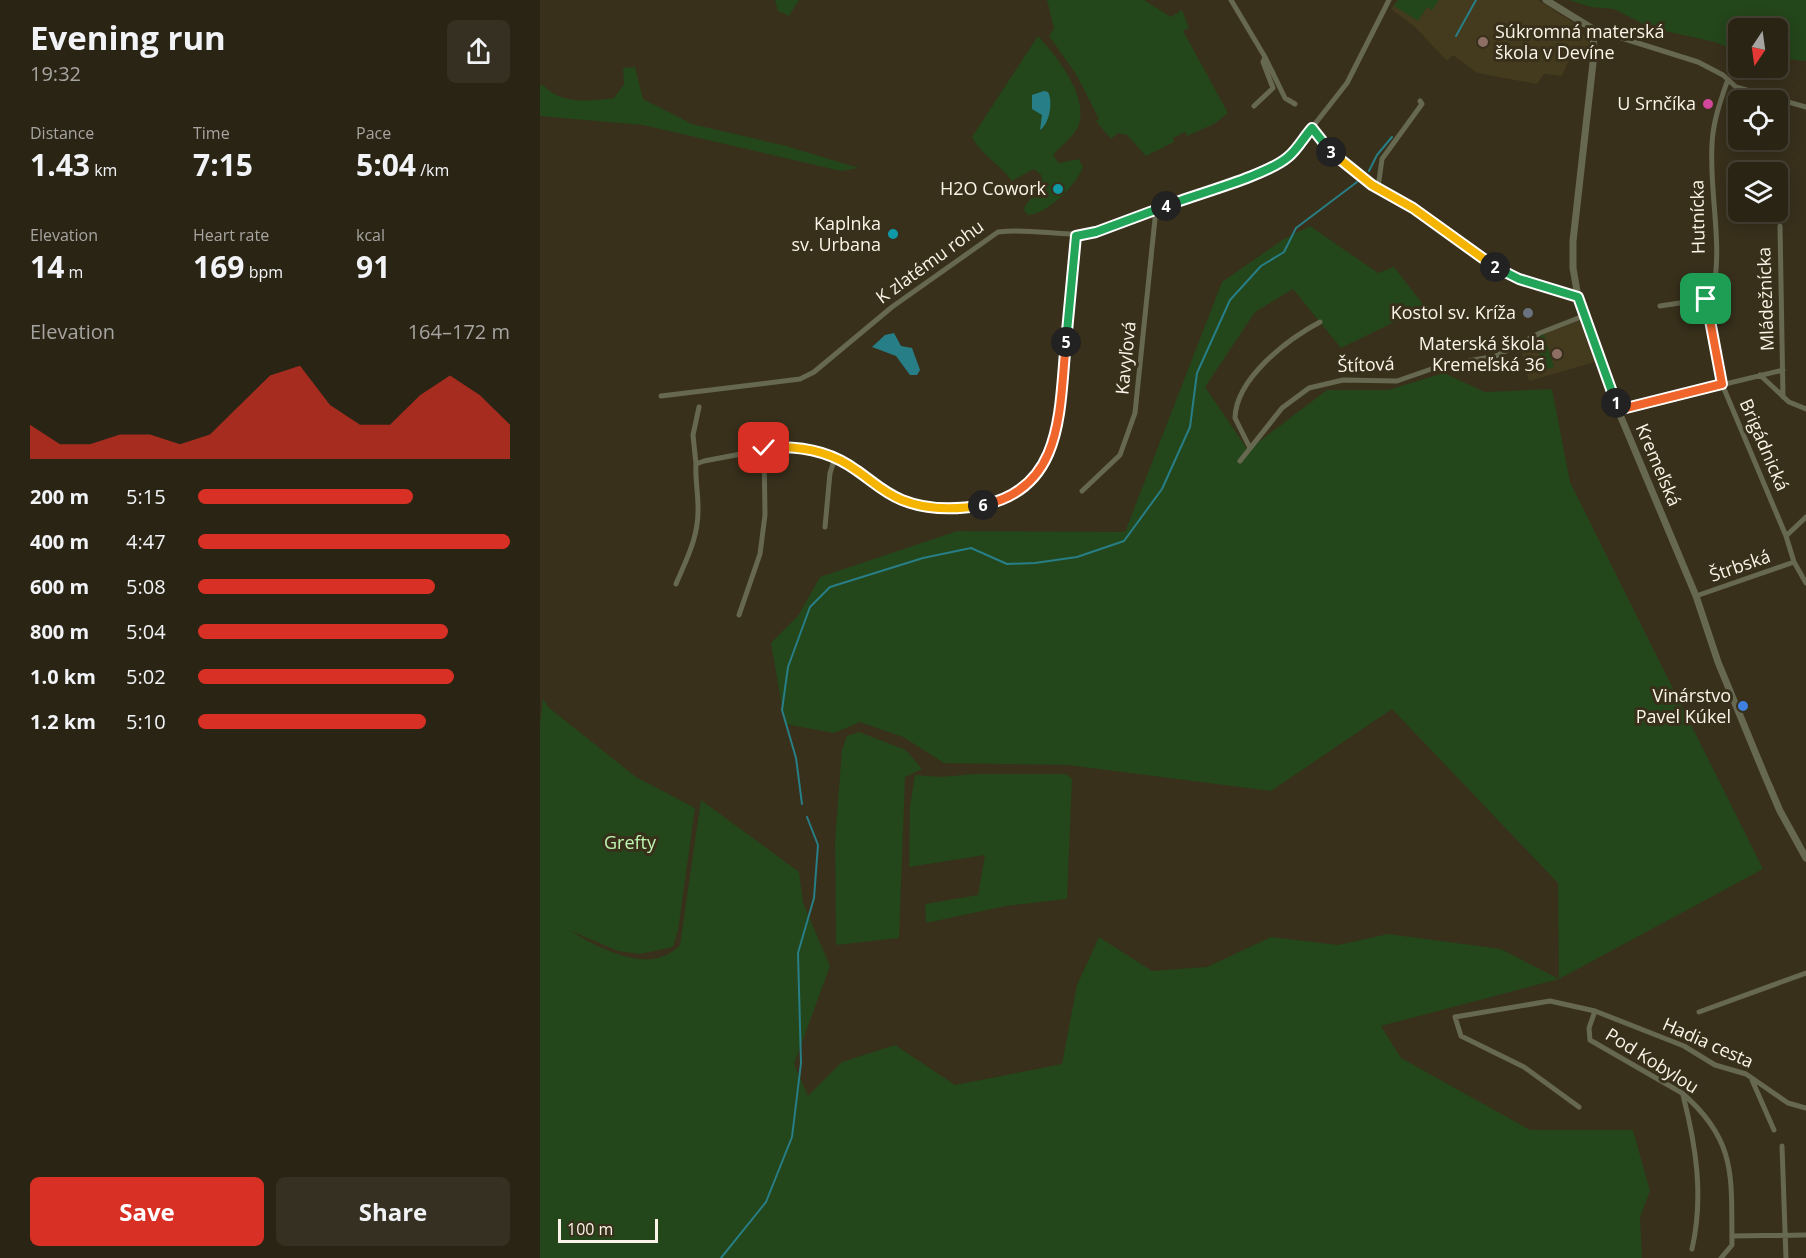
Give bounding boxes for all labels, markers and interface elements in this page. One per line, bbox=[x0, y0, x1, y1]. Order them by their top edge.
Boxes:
text: Evening run bbox=[30, 15, 226, 60]
north arrow bbox=[1728, 18, 1788, 78]
map controls bbox=[1728, 18, 1788, 222]
place label: Súkromná materská škola v Devíne bbox=[1495, 19, 1665, 64]
button: share bbox=[447, 20, 510, 83]
marker: Súkromná materská škola v Devíne bbox=[1476, 35, 1490, 49]
text: 19:32 bbox=[30, 60, 81, 87]
button: locate bbox=[1728, 90, 1788, 150]
place label: U Srnčíka bbox=[1617, 91, 1696, 115]
marker: U Srnčíka bbox=[1701, 97, 1715, 111]
text: Distance bbox=[30, 122, 94, 144]
text: Time bbox=[193, 122, 230, 144]
text: Pace bbox=[356, 122, 391, 144]
pin: 3 bbox=[1316, 137, 1346, 167]
text: 3 bbox=[1326, 141, 1336, 163]
text: 1.43 bbox=[30, 144, 90, 185]
text: 7:15 bbox=[193, 144, 253, 185]
text: 5:04 bbox=[356, 144, 416, 185]
text: km bbox=[90, 159, 117, 181]
text: /km bbox=[416, 159, 449, 181]
button: layers bbox=[1728, 162, 1788, 222]
place label: H2O Cowork bbox=[940, 176, 1047, 200]
street label: Hutnícka bbox=[1684, 180, 1710, 254]
marker: H2O Cowork bbox=[1051, 182, 1065, 196]
pin: 4 bbox=[1151, 191, 1181, 221]
text: 4 bbox=[1161, 195, 1171, 217]
place label: Kaplnka sv. Urbana bbox=[791, 211, 881, 256]
street label: K zlatému rohu bbox=[871, 214, 988, 308]
text: Elevation bbox=[30, 224, 98, 246]
text: Heart rate bbox=[193, 224, 269, 246]
text: kcal bbox=[356, 224, 385, 246]
marker: Kaplnka sv. Urbana bbox=[886, 227, 900, 241]
text: 14 bbox=[30, 246, 64, 287]
text: 169 bbox=[193, 246, 244, 287]
text: 91 bbox=[356, 246, 390, 287]
street label: Mládežnícka bbox=[1751, 247, 1779, 351]
pin: 2 bbox=[1480, 252, 1510, 282]
text: 2 bbox=[1490, 256, 1500, 278]
text: m bbox=[64, 261, 83, 283]
text: bpm bbox=[244, 261, 283, 283]
pin bbox=[1680, 273, 1731, 324]
icon: arrive bbox=[1689, 282, 1722, 315]
place label: Kostol sv. Kríža bbox=[1391, 300, 1516, 324]
marker: Kostol sv. Kríža bbox=[1521, 306, 1535, 320]
text: Elevation bbox=[30, 318, 115, 345]
text: 164–172 m bbox=[408, 318, 510, 345]
street label: Kavyľová bbox=[1109, 320, 1141, 396]
pin: 5 bbox=[1051, 327, 1081, 357]
text: 5 bbox=[1061, 331, 1071, 353]
place label: Materská škola Kremeľská 36 bbox=[1419, 331, 1545, 376]
marker: Materská škola Kremeľská 36 bbox=[1550, 347, 1564, 361]
street label: Štítová bbox=[1337, 351, 1395, 377]
pin: 1 bbox=[1601, 388, 1631, 418]
text: 1 bbox=[1611, 392, 1621, 414]
street label: Brigádnická bbox=[1735, 395, 1795, 494]
street label: Kremeľská bbox=[1631, 419, 1687, 510]
pin bbox=[738, 422, 789, 473]
icon: check bbox=[747, 431, 780, 464]
text: 200 m bbox=[30, 483, 89, 510]
text: 5:15 bbox=[126, 483, 166, 510]
pin: 6 bbox=[968, 490, 998, 520]
text: 6 bbox=[978, 494, 988, 516]
text: 400 m bbox=[30, 528, 89, 555]
text: 4:47 bbox=[126, 528, 166, 555]
street label: Štrbská bbox=[1706, 544, 1773, 587]
text: 600 m bbox=[30, 573, 89, 600]
text: 5:08 bbox=[126, 573, 166, 600]
text: 800 m bbox=[30, 618, 89, 645]
text: 5:04 bbox=[126, 618, 166, 645]
text: 1.0 km bbox=[30, 663, 96, 690]
text: 5:02 bbox=[126, 663, 166, 690]
place label: Vinárstvo Pavel Kúkel bbox=[1636, 683, 1731, 728]
marker: Vinárstvo Pavel Kúkel bbox=[1736, 699, 1750, 713]
text: 1.2 km bbox=[30, 708, 96, 735]
text: 5:10 bbox=[126, 708, 166, 735]
park label: Grefty bbox=[604, 830, 657, 854]
street label: Hadia cesta bbox=[1659, 1011, 1758, 1073]
street label: Pod Kobylou bbox=[1601, 1022, 1704, 1098]
button: Save bbox=[30, 1177, 264, 1246]
button: Share bbox=[276, 1177, 510, 1246]
scale bar bbox=[558, 1216, 658, 1244]
text: 100 m bbox=[567, 1218, 613, 1240]

